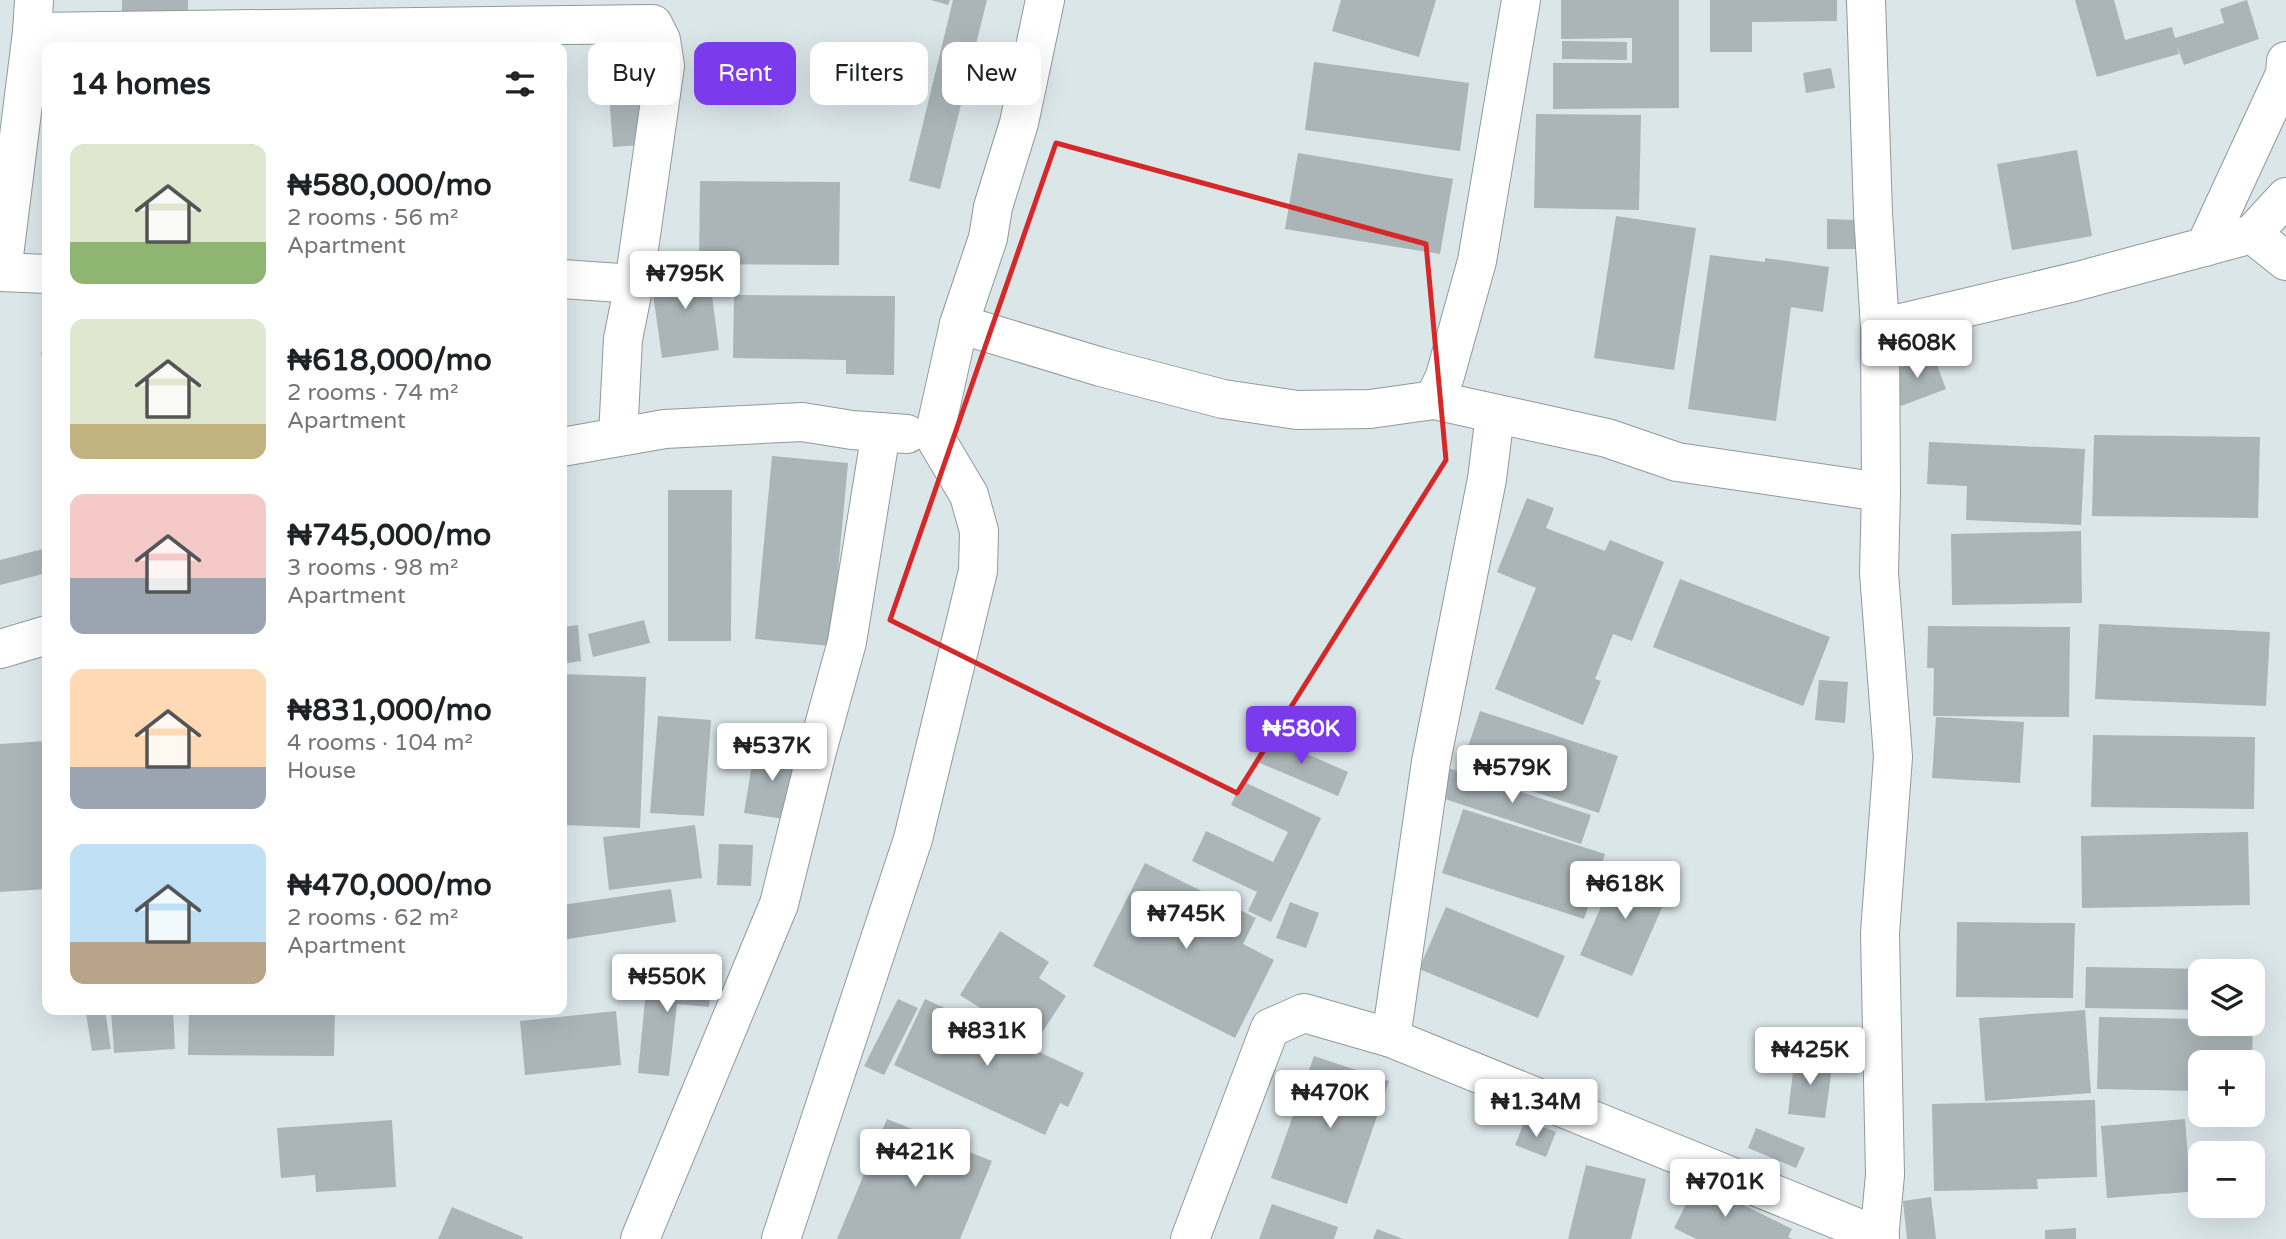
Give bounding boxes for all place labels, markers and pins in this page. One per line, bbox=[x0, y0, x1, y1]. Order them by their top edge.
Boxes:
pin: ₦795K bbox=[636, 252, 734, 311]
pin: ₦608K bbox=[1868, 320, 1966, 380]
pin: ₦580K bbox=[1252, 706, 1350, 766]
pin: ₦537K bbox=[723, 724, 821, 783]
pin: ₦579K bbox=[1463, 746, 1561, 805]
pin: ₦618K bbox=[1576, 862, 1674, 921]
pin: ₦745K bbox=[1137, 892, 1235, 951]
pin: ₦550K bbox=[618, 954, 716, 1014]
pin: ₦831K bbox=[938, 1009, 1036, 1068]
pin: ₦425K bbox=[1761, 1028, 1859, 1087]
pin: ₦470K bbox=[1281, 1070, 1379, 1130]
pin: ₦1.34M bbox=[1479, 1080, 1593, 1139]
pin: ₦421K bbox=[866, 1130, 964, 1189]
pin: ₦701K bbox=[1676, 1160, 1774, 1219]

